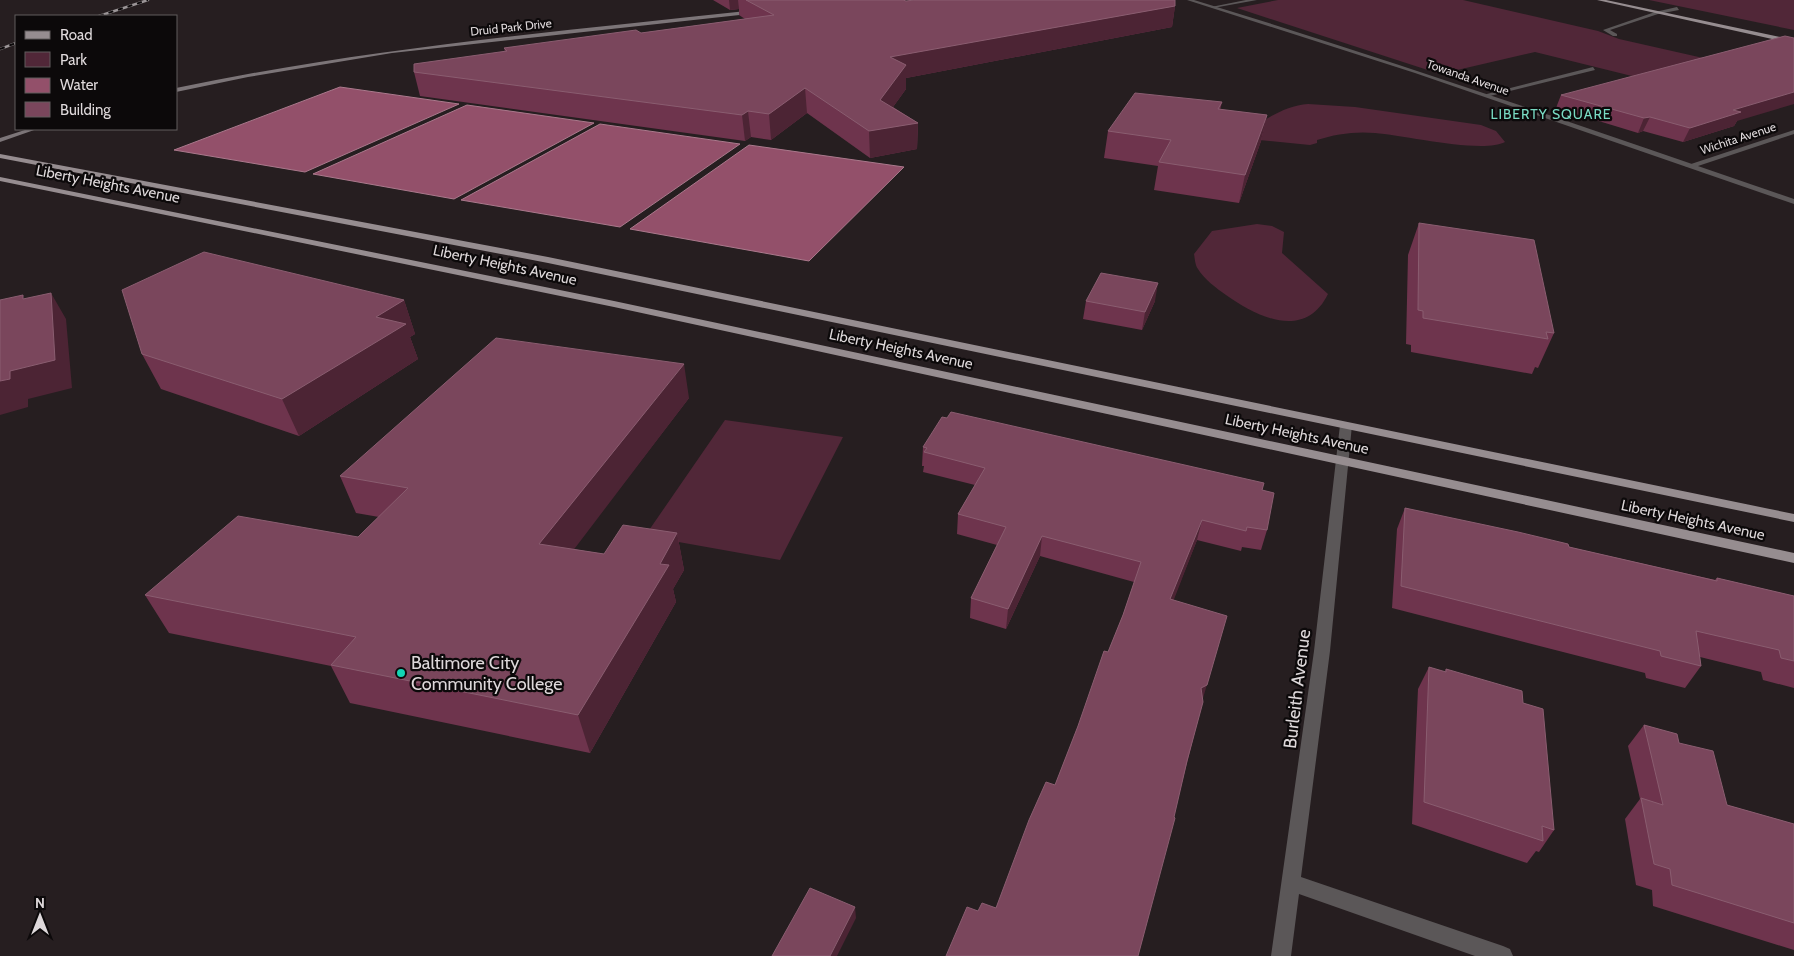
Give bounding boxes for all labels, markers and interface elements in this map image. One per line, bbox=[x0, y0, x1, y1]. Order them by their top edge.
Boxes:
legend bbox=[15, 15, 178, 130]
street label: Druid Park Drive bbox=[470, 15, 552, 39]
text: Road bbox=[60, 26, 93, 44]
text: Park bbox=[60, 51, 87, 69]
street label: Towanda Avenue bbox=[1425, 56, 1511, 98]
text: Water bbox=[60, 76, 98, 94]
text: Building bbox=[60, 101, 111, 119]
district label: LIBERTY SQUARE bbox=[1490, 105, 1612, 123]
street label: Wichita Avenue bbox=[1698, 119, 1778, 157]
street label: Liberty Heights Avenue bbox=[34, 161, 182, 207]
street label: Liberty Heights Avenue bbox=[432, 241, 579, 289]
street label: Liberty Heights Avenue bbox=[828, 325, 975, 373]
street label: Liberty Heights Avenue bbox=[1224, 410, 1371, 458]
street label: Liberty Heights Avenue bbox=[1620, 496, 1767, 544]
street label: Burleith Avenue bbox=[1279, 628, 1315, 750]
place label: Baltimore City Community College bbox=[411, 652, 562, 695]
marker: Baltimore City Community College bbox=[395, 667, 407, 679]
north arrow bbox=[15, 891, 65, 941]
text: N bbox=[35, 894, 45, 912]

